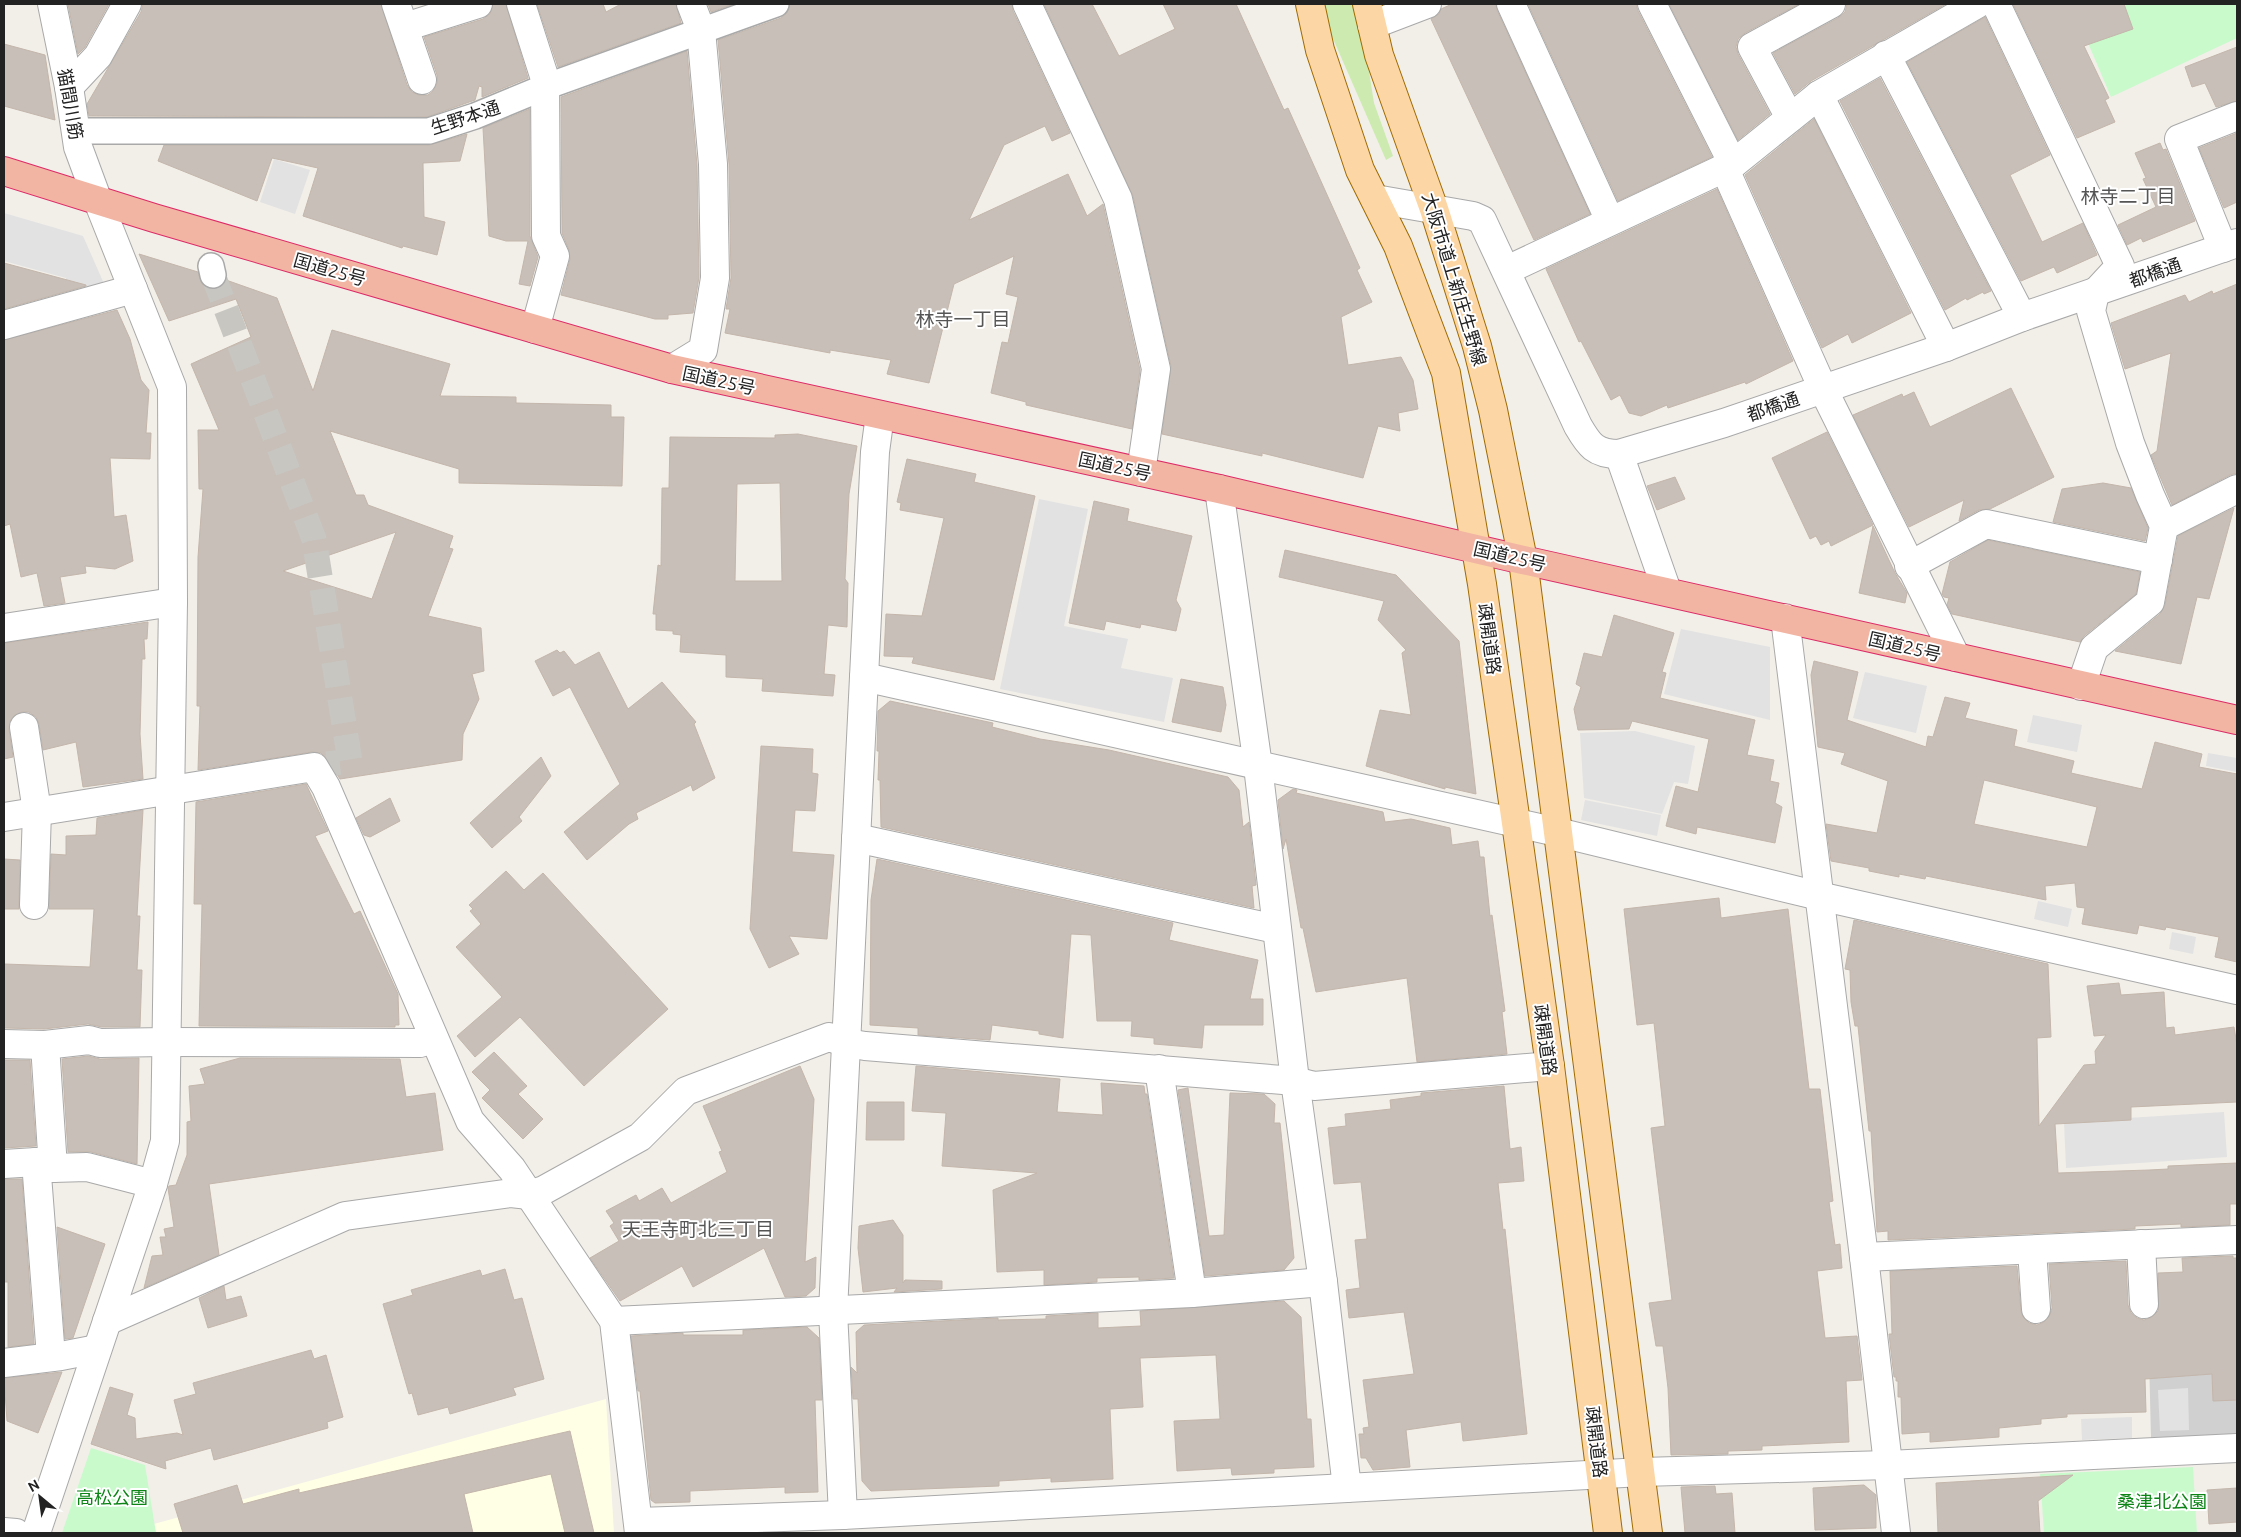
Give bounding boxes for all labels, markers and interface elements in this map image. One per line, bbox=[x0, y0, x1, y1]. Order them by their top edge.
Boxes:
street label: 猫間川筋 bbox=[55, 67, 87, 141]
street label: 生野本通 bbox=[428, 96, 502, 138]
district label: 林寺二丁目 bbox=[2080, 185, 2176, 207]
street label: 大阪市道上新庄生野線 bbox=[1419, 190, 1491, 368]
street label: 国道25号 bbox=[292, 249, 368, 289]
street label: 都橋通 bbox=[2126, 254, 2184, 290]
district label: 林寺一丁目 bbox=[915, 308, 1011, 330]
street label: 国道25号 bbox=[681, 362, 757, 398]
street label: 都橋通 bbox=[1744, 388, 1802, 424]
street label: 国道25号 bbox=[1077, 448, 1153, 484]
street label: 国道25号 bbox=[1472, 538, 1548, 574]
street label: 疎開道路 bbox=[1475, 602, 1505, 676]
street label: 国道25号 bbox=[1867, 628, 1943, 664]
street label: 疎開道路 bbox=[1531, 1003, 1561, 1077]
district label: 天王寺町北三丁目 bbox=[622, 1218, 774, 1240]
street label: 疎開道路 bbox=[1583, 1405, 1611, 1479]
north arrow bbox=[15, 1472, 65, 1522]
text: N bbox=[25, 1476, 42, 1495]
park label: 高松公園 bbox=[76, 1487, 148, 1507]
park label: 桑津北公園 bbox=[2117, 1491, 2207, 1511]

